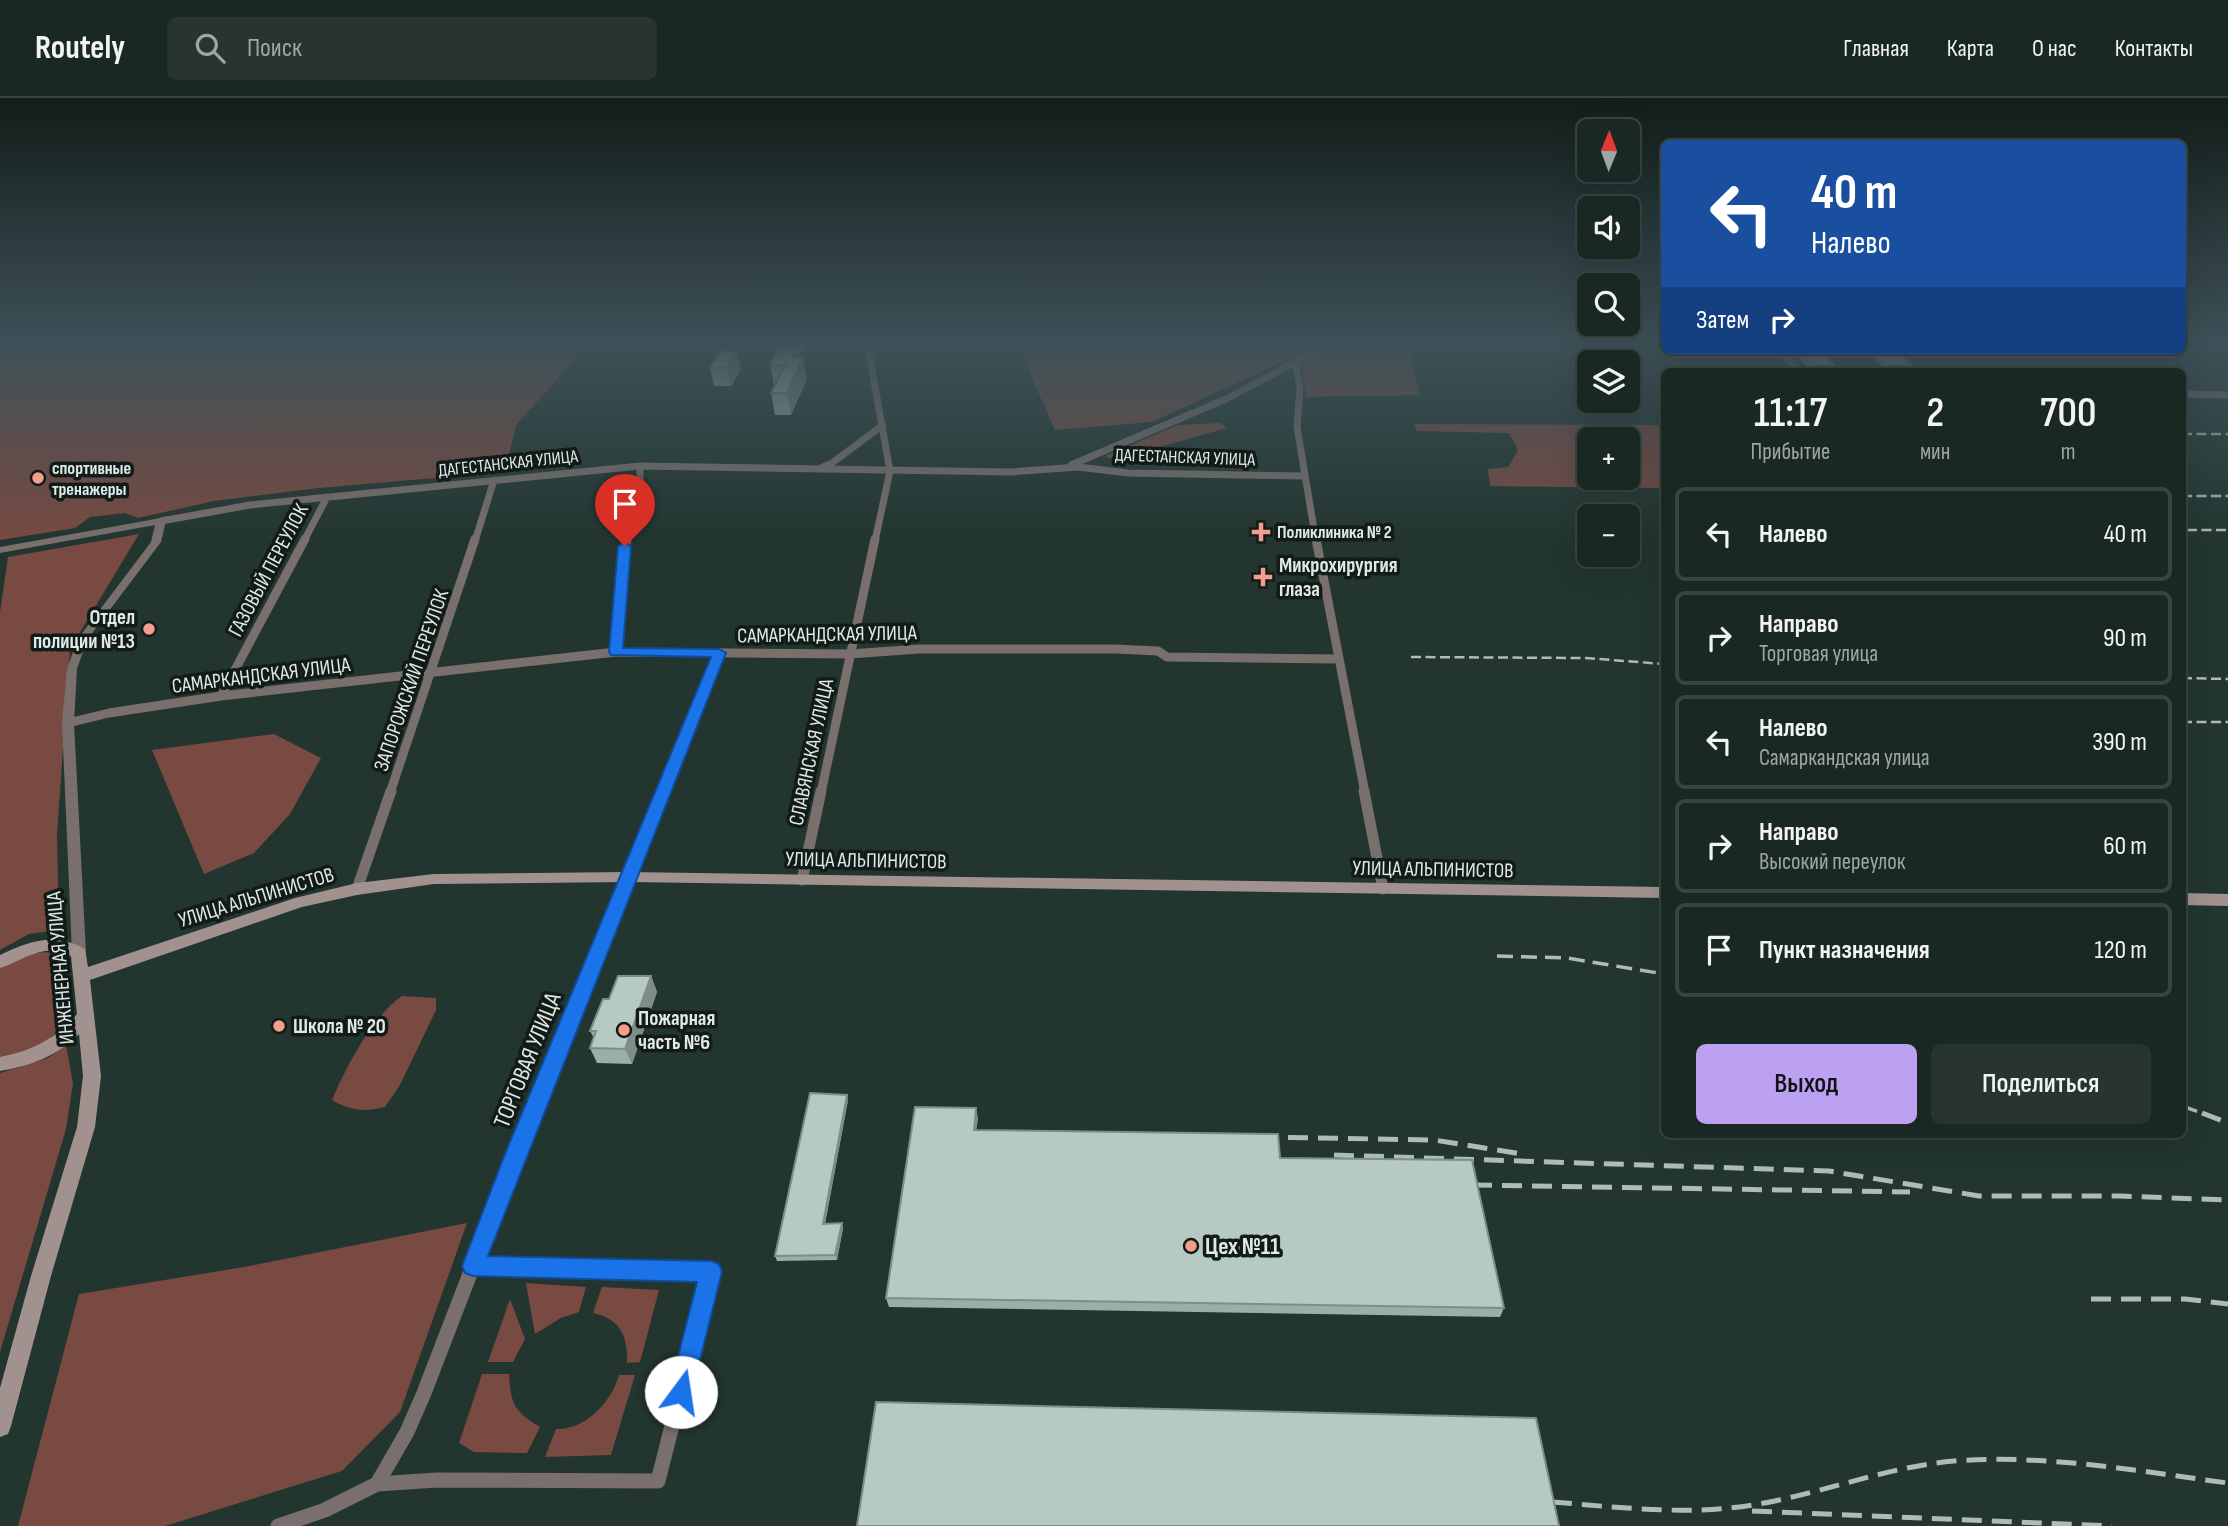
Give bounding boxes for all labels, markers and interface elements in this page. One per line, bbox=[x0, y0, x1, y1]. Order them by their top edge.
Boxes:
search box bbox=[167, 17, 657, 80]
text: Routely bbox=[35, 28, 125, 68]
icon: search bbox=[191, 29, 229, 67]
text: Поиск bbox=[247, 33, 302, 64]
text: Главная bbox=[1843, 34, 1909, 63]
text: Карта bbox=[1947, 34, 1994, 63]
text: О нас bbox=[2032, 34, 2077, 63]
text: Контакты bbox=[2115, 34, 2193, 63]
north arrow bbox=[1577, 119, 1640, 182]
map controls bbox=[1577, 119, 1640, 567]
text: 40 m bbox=[1811, 164, 1897, 223]
icon: left bbox=[1696, 168, 1787, 259]
button: sound bbox=[1577, 196, 1640, 259]
text: Налево bbox=[1811, 224, 1891, 263]
button: search bbox=[1577, 273, 1640, 336]
icon: right bbox=[1763, 301, 1801, 339]
text: Затем bbox=[1696, 305, 1749, 336]
button: layers bbox=[1577, 350, 1640, 413]
text: 11:17 bbox=[1754, 388, 1827, 439]
text: 2 bbox=[1926, 388, 1944, 439]
text: 700 bbox=[2040, 388, 2096, 439]
button: + bbox=[1577, 427, 1640, 490]
text: Прибытие bbox=[1751, 438, 1830, 466]
text: мин bbox=[1920, 438, 1950, 466]
text: m bbox=[2061, 438, 2076, 466]
street label: ДАГЕСТАНСКАЯ УЛИЦА bbox=[1115, 445, 1256, 470]
street label: ДАГЕСТАНСКАЯ УЛИЦА bbox=[437, 446, 579, 481]
place label: спортивные тренажеры bbox=[52, 458, 131, 500]
marker: спортивные тренажеры bbox=[30, 470, 46, 486]
pin bbox=[595, 474, 655, 546]
icon: arrive bbox=[606, 485, 644, 523]
street label: ГАЗОВЫЙ ПЕРЕУЛОК bbox=[223, 499, 314, 641]
button: − bbox=[1577, 504, 1640, 567]
icon: left bbox=[1700, 515, 1738, 553]
text: Налево bbox=[1759, 519, 1828, 550]
text: 40 m bbox=[2104, 519, 2147, 550]
marker: Поликлиника № 2 bbox=[1251, 522, 1271, 542]
place label: Поликлиника № 2 bbox=[1277, 522, 1392, 543]
place label: Микрохирургия глаза bbox=[1279, 553, 1397, 602]
marker: Микрохирургия глаза bbox=[1253, 567, 1273, 587]
street label: ЗАПОРОЖСКИЙ ПЕРЕУЛОК bbox=[369, 585, 455, 774]
place label: Отдел полиции №13 bbox=[33, 605, 135, 654]
text: Направо bbox=[1759, 609, 1838, 640]
icon: right bbox=[1700, 619, 1738, 657]
street label: САМАРКАНДСКАЯ УЛИЦА bbox=[737, 620, 918, 649]
marker: Отдел полиции №13 bbox=[141, 621, 157, 637]
text: 90 m bbox=[2103, 623, 2147, 654]
text: Торговая улица bbox=[1759, 640, 1878, 668]
street label: САМАРКАНДСКАЯ УЛИЦА bbox=[170, 652, 353, 699]
street label: СЛАВЯНСКАЯ УЛИЦА bbox=[784, 675, 839, 828]
text: Налево bbox=[1759, 713, 1828, 744]
icon: left bbox=[1700, 723, 1738, 761]
text: 390 m bbox=[2092, 727, 2147, 758]
text: Самаркандская улица bbox=[1759, 744, 1930, 772]
text: Направо bbox=[1759, 817, 1838, 848]
icon: right bbox=[1700, 827, 1738, 865]
text: 60 m bbox=[2103, 831, 2147, 862]
street label: УЛИЦА АЛЬПИНИСТОВ bbox=[785, 847, 947, 874]
text: Высокий переулок bbox=[1759, 848, 1906, 876]
street label: УЛИЦА АЛЬПИНИСТОВ bbox=[1352, 856, 1514, 883]
street label: УЛИЦА АЛЬПИНИСТОВ bbox=[175, 862, 337, 933]
street label: ИНЖЕНЕРНАЯ УЛИЦА bbox=[41, 890, 80, 1045]
icon: arrive bbox=[1700, 931, 1738, 969]
text: Пункт назначения bbox=[1759, 935, 1930, 966]
text: 120 m bbox=[2094, 935, 2147, 966]
street label: ТОРГОВАЯ УЛИЦА bbox=[487, 988, 568, 1132]
place label: Пожарная часть №6 bbox=[638, 1006, 715, 1055]
place label: Школа № 20 bbox=[293, 1014, 386, 1039]
marker: Школа № 20 bbox=[271, 1018, 287, 1034]
marker: Пожарная часть №6 bbox=[616, 1022, 632, 1038]
button: Выход bbox=[1696, 1044, 1917, 1124]
button: Поделиться bbox=[1931, 1044, 2151, 1124]
place label: Цех №11 bbox=[1205, 1232, 1280, 1261]
marker: Цех №11 bbox=[1183, 1238, 1199, 1254]
position arrow bbox=[644, 1355, 718, 1429]

